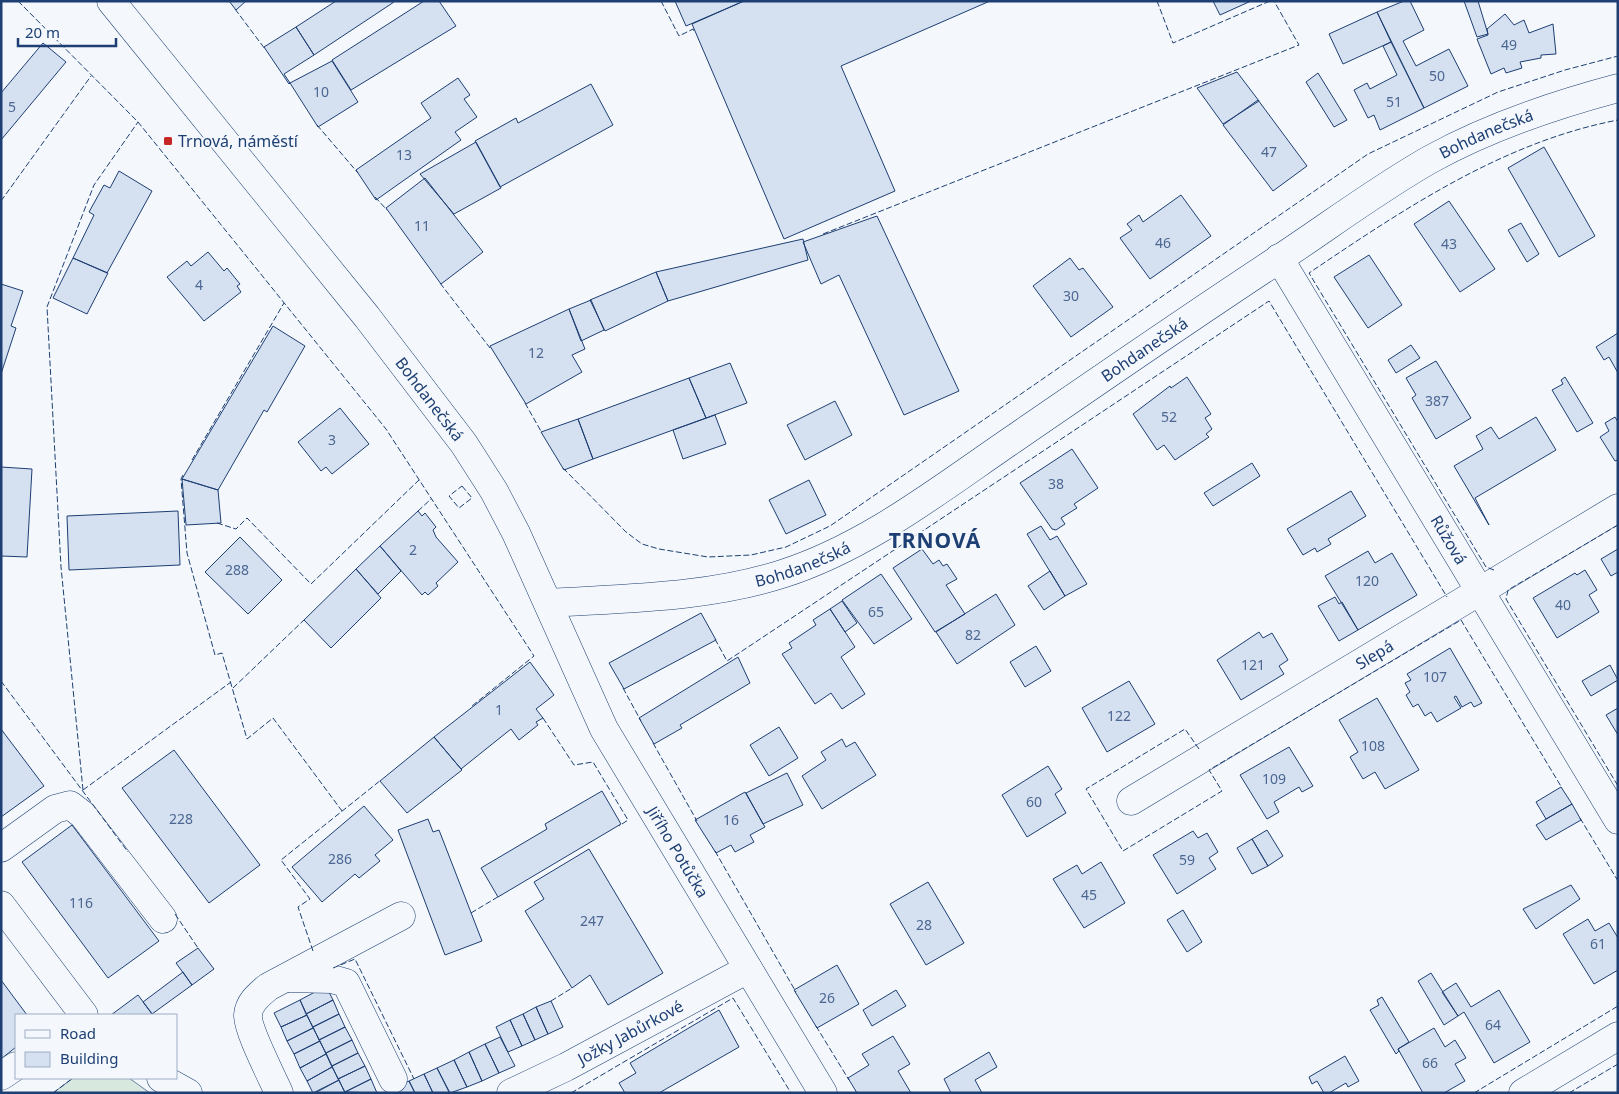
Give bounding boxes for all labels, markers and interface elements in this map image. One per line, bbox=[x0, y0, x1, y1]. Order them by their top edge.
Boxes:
scale bar bbox=[18, 15, 115, 47]
text: 20 m bbox=[25, 22, 60, 42]
house number: 49 bbox=[1501, 35, 1517, 54]
house number: 50 bbox=[1429, 66, 1445, 85]
house number: 10 bbox=[313, 82, 329, 101]
house number: 51 bbox=[1386, 92, 1402, 111]
house number: 5 bbox=[8, 97, 16, 116]
street label: Bohdanečská bbox=[1435, 104, 1536, 164]
place label: Trnová, náměstí bbox=[178, 130, 299, 152]
marker: Trnová, náměstí bbox=[162, 135, 174, 147]
house number: 47 bbox=[1261, 142, 1277, 161]
house number: 13 bbox=[396, 145, 412, 164]
house number: 11 bbox=[414, 216, 430, 235]
house number: 46 bbox=[1155, 233, 1171, 252]
house number: 43 bbox=[1441, 234, 1457, 253]
house number: 4 bbox=[195, 275, 203, 294]
house number: 30 bbox=[1063, 286, 1079, 305]
street label: Bohdanečská bbox=[1097, 312, 1192, 387]
house number: 12 bbox=[528, 343, 544, 362]
street label: Bohdanečská bbox=[390, 352, 469, 446]
house number: 387 bbox=[1425, 391, 1449, 410]
house number: 52 bbox=[1161, 407, 1177, 426]
house number: 3 bbox=[328, 430, 336, 449]
house number: 38 bbox=[1048, 474, 1064, 493]
street label: Růžová bbox=[1426, 511, 1472, 568]
district label: TRNOVÁ bbox=[889, 526, 981, 554]
street label: Bohdanečská bbox=[753, 536, 854, 592]
house number: 2 bbox=[409, 540, 417, 559]
house number: 288 bbox=[225, 560, 249, 579]
house number: 120 bbox=[1355, 571, 1379, 590]
house number: 40 bbox=[1555, 595, 1571, 614]
house number: 65 bbox=[868, 602, 884, 621]
house number: 82 bbox=[965, 625, 981, 644]
street label: Slepá bbox=[1351, 635, 1398, 675]
house number: 121 bbox=[1241, 655, 1265, 674]
house number: 107 bbox=[1423, 667, 1447, 686]
house number: 1 bbox=[495, 700, 503, 719]
house number: 122 bbox=[1107, 706, 1131, 725]
house number: 108 bbox=[1361, 736, 1385, 755]
house number: 109 bbox=[1262, 769, 1286, 788]
house number: 60 bbox=[1026, 792, 1042, 811]
street label: Jiřího Potůčka bbox=[641, 800, 714, 902]
house number: 228 bbox=[169, 809, 193, 828]
house number: 16 bbox=[723, 810, 739, 829]
house number: 286 bbox=[328, 849, 352, 868]
house number: 59 bbox=[1179, 850, 1195, 869]
house number: 45 bbox=[1081, 885, 1097, 904]
house number: 116 bbox=[69, 893, 93, 912]
house number: 247 bbox=[580, 911, 604, 930]
house number: 28 bbox=[916, 915, 932, 934]
house number: 61 bbox=[1590, 934, 1606, 953]
house number: 26 bbox=[819, 988, 835, 1007]
street label: Jožky Jabůrkové bbox=[572, 995, 687, 1071]
legend bbox=[15, 1014, 178, 1079]
house number: 64 bbox=[1485, 1015, 1501, 1034]
text: Road bbox=[60, 1023, 96, 1043]
text: Building bbox=[60, 1048, 118, 1068]
house number: 66 bbox=[1422, 1053, 1438, 1072]

